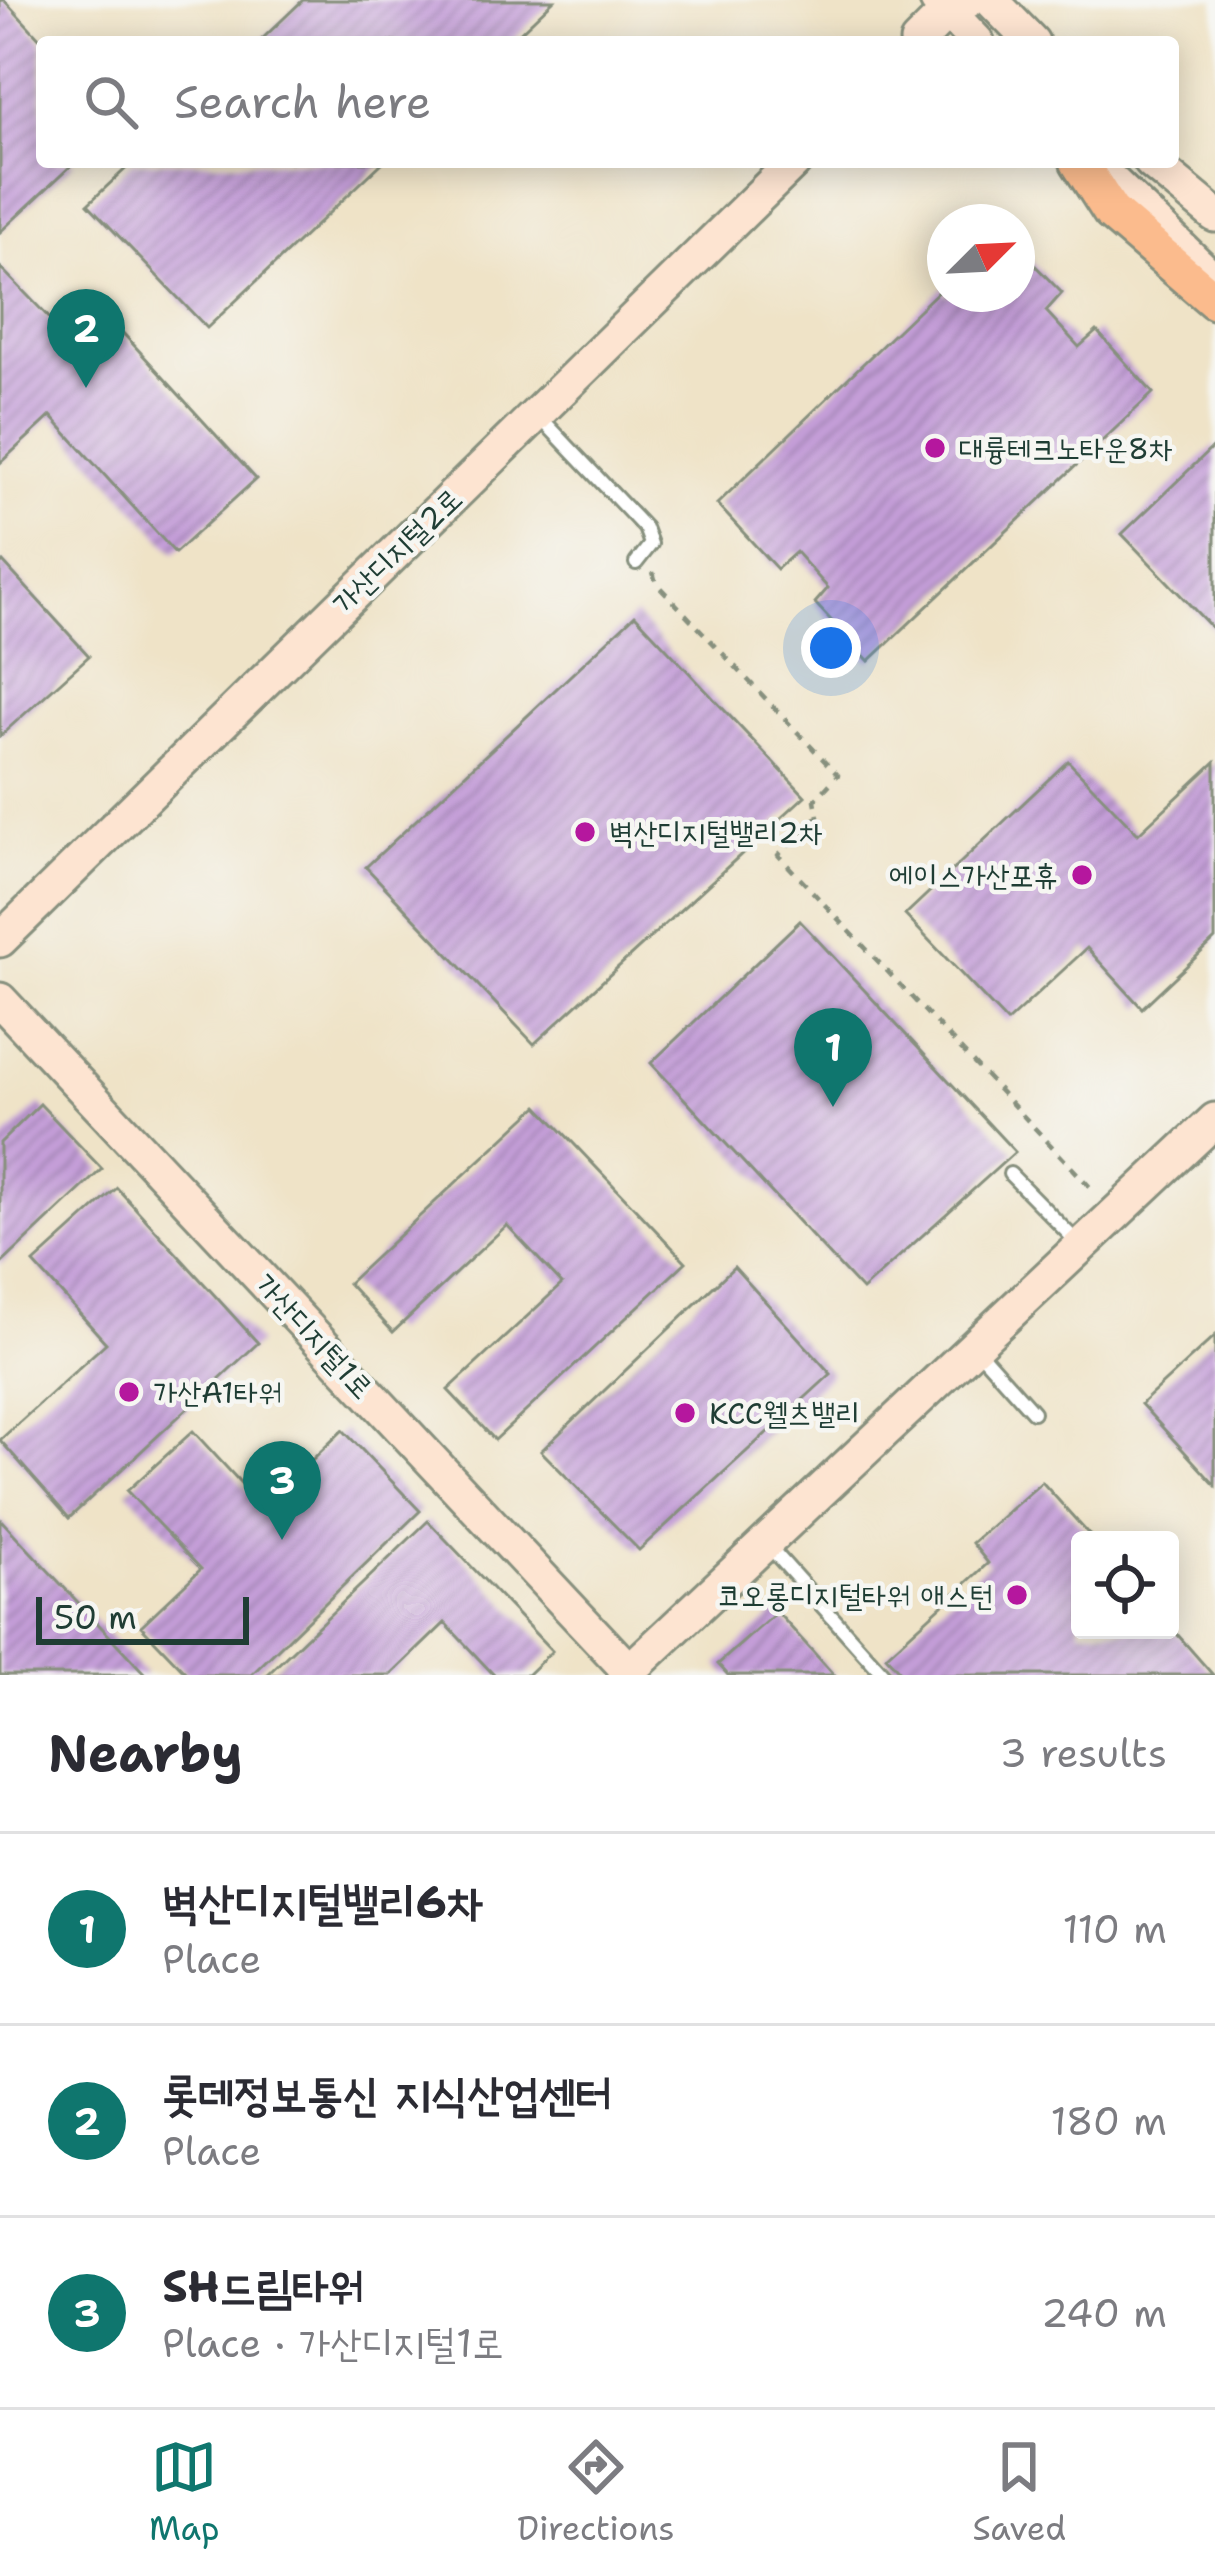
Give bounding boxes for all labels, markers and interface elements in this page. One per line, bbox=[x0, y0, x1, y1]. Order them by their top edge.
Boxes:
search box bbox=[36, 36, 1179, 168]
icon: search bbox=[78, 69, 144, 135]
text: Search here bbox=[174, 72, 431, 132]
north arrow bbox=[927, 204, 1035, 312]
pin: 2 bbox=[47, 289, 125, 388]
place label: 대륭테크노타운8차 bbox=[959, 428, 1173, 469]
marker: 대륭테크노타운8차 bbox=[922, 435, 948, 461]
street label: 가산디지털2로 bbox=[323, 479, 471, 623]
your location bbox=[801, 618, 861, 678]
place label: 벽산디지털밸리2차 bbox=[609, 812, 823, 853]
marker: 벽산디지털밸리2차 bbox=[572, 819, 598, 845]
place label: 에이스가산포휴 bbox=[889, 855, 1058, 896]
marker: 에이스가산포휴 bbox=[1069, 862, 1095, 888]
pin: 1 bbox=[794, 1008, 872, 1107]
street label: 가산디지털1로 bbox=[245, 1264, 383, 1408]
place label: 가산A1타워 bbox=[153, 1372, 282, 1413]
marker: 가산A1타워 bbox=[116, 1379, 142, 1405]
place label: KCC웰츠밸리 bbox=[709, 1393, 860, 1434]
marker: KCC웰츠밸리 bbox=[672, 1400, 698, 1426]
pin: 3 bbox=[243, 1441, 321, 1540]
map controls bbox=[1071, 1531, 1179, 1639]
button: locate bbox=[1071, 1531, 1179, 1639]
place label: 코오롱디지털타워 애스턴 bbox=[717, 1575, 993, 1616]
marker: 코오롱디지털타워 애스턴 bbox=[1004, 1582, 1030, 1608]
scale bar bbox=[36, 1591, 249, 1644]
text: 50 m bbox=[54, 1595, 137, 1640]
text: Nearby bbox=[48, 1719, 243, 1787]
text: 3 results bbox=[1000, 1727, 1167, 1779]
text: 벽산디지털밸리6차 bbox=[162, 1872, 483, 1932]
text: 1 bbox=[78, 1903, 96, 1955]
text: 110 m bbox=[1063, 1903, 1167, 1955]
text: Place bbox=[162, 1933, 261, 1985]
text: 롯데정보통신 지식산업센터 bbox=[162, 2064, 612, 2124]
text: 2 bbox=[73, 2095, 101, 2147]
text: 180 m bbox=[1051, 2095, 1167, 2147]
text: Place bbox=[162, 2125, 261, 2177]
text: SH드림타워 bbox=[162, 2256, 365, 2316]
text: 3 bbox=[73, 2287, 101, 2339]
text: 240 m bbox=[1041, 2287, 1167, 2339]
text: Place · 가산디지털1로 bbox=[162, 2317, 504, 2369]
tab: Map bbox=[149, 2434, 220, 2551]
tab: Directions bbox=[517, 2434, 675, 2551]
tab: Saved bbox=[972, 2434, 1066, 2551]

